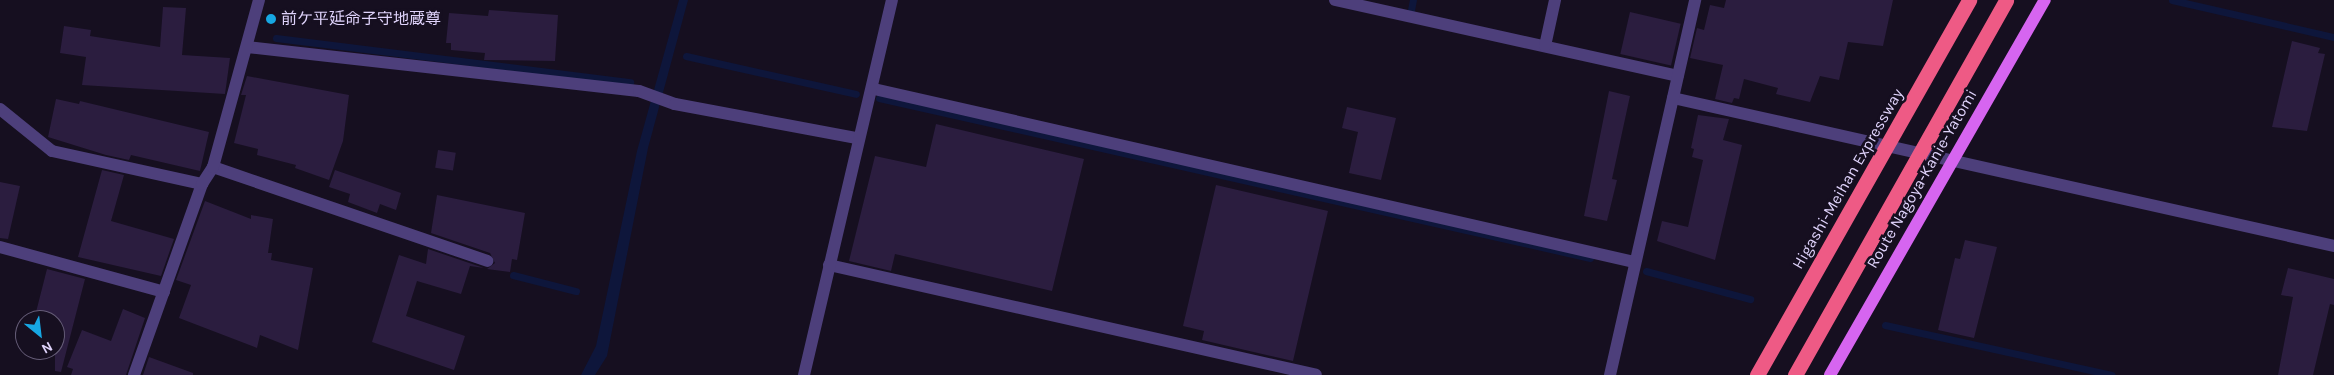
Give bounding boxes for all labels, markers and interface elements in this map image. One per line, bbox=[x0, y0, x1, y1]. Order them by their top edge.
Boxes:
place label: 前ケ平延命子守地蔵尊 bbox=[281, 9, 441, 29]
marker: 前ケ平延命子守地蔵尊 bbox=[265, 13, 277, 25]
street label: Higashi-Meihan Expressway bbox=[1788, 85, 1908, 273]
street label: Route Nagoya-Kanie-Yatomi bbox=[1863, 86, 1981, 272]
north arrow bbox=[15, 310, 65, 360]
text: N bbox=[39, 338, 56, 358]

